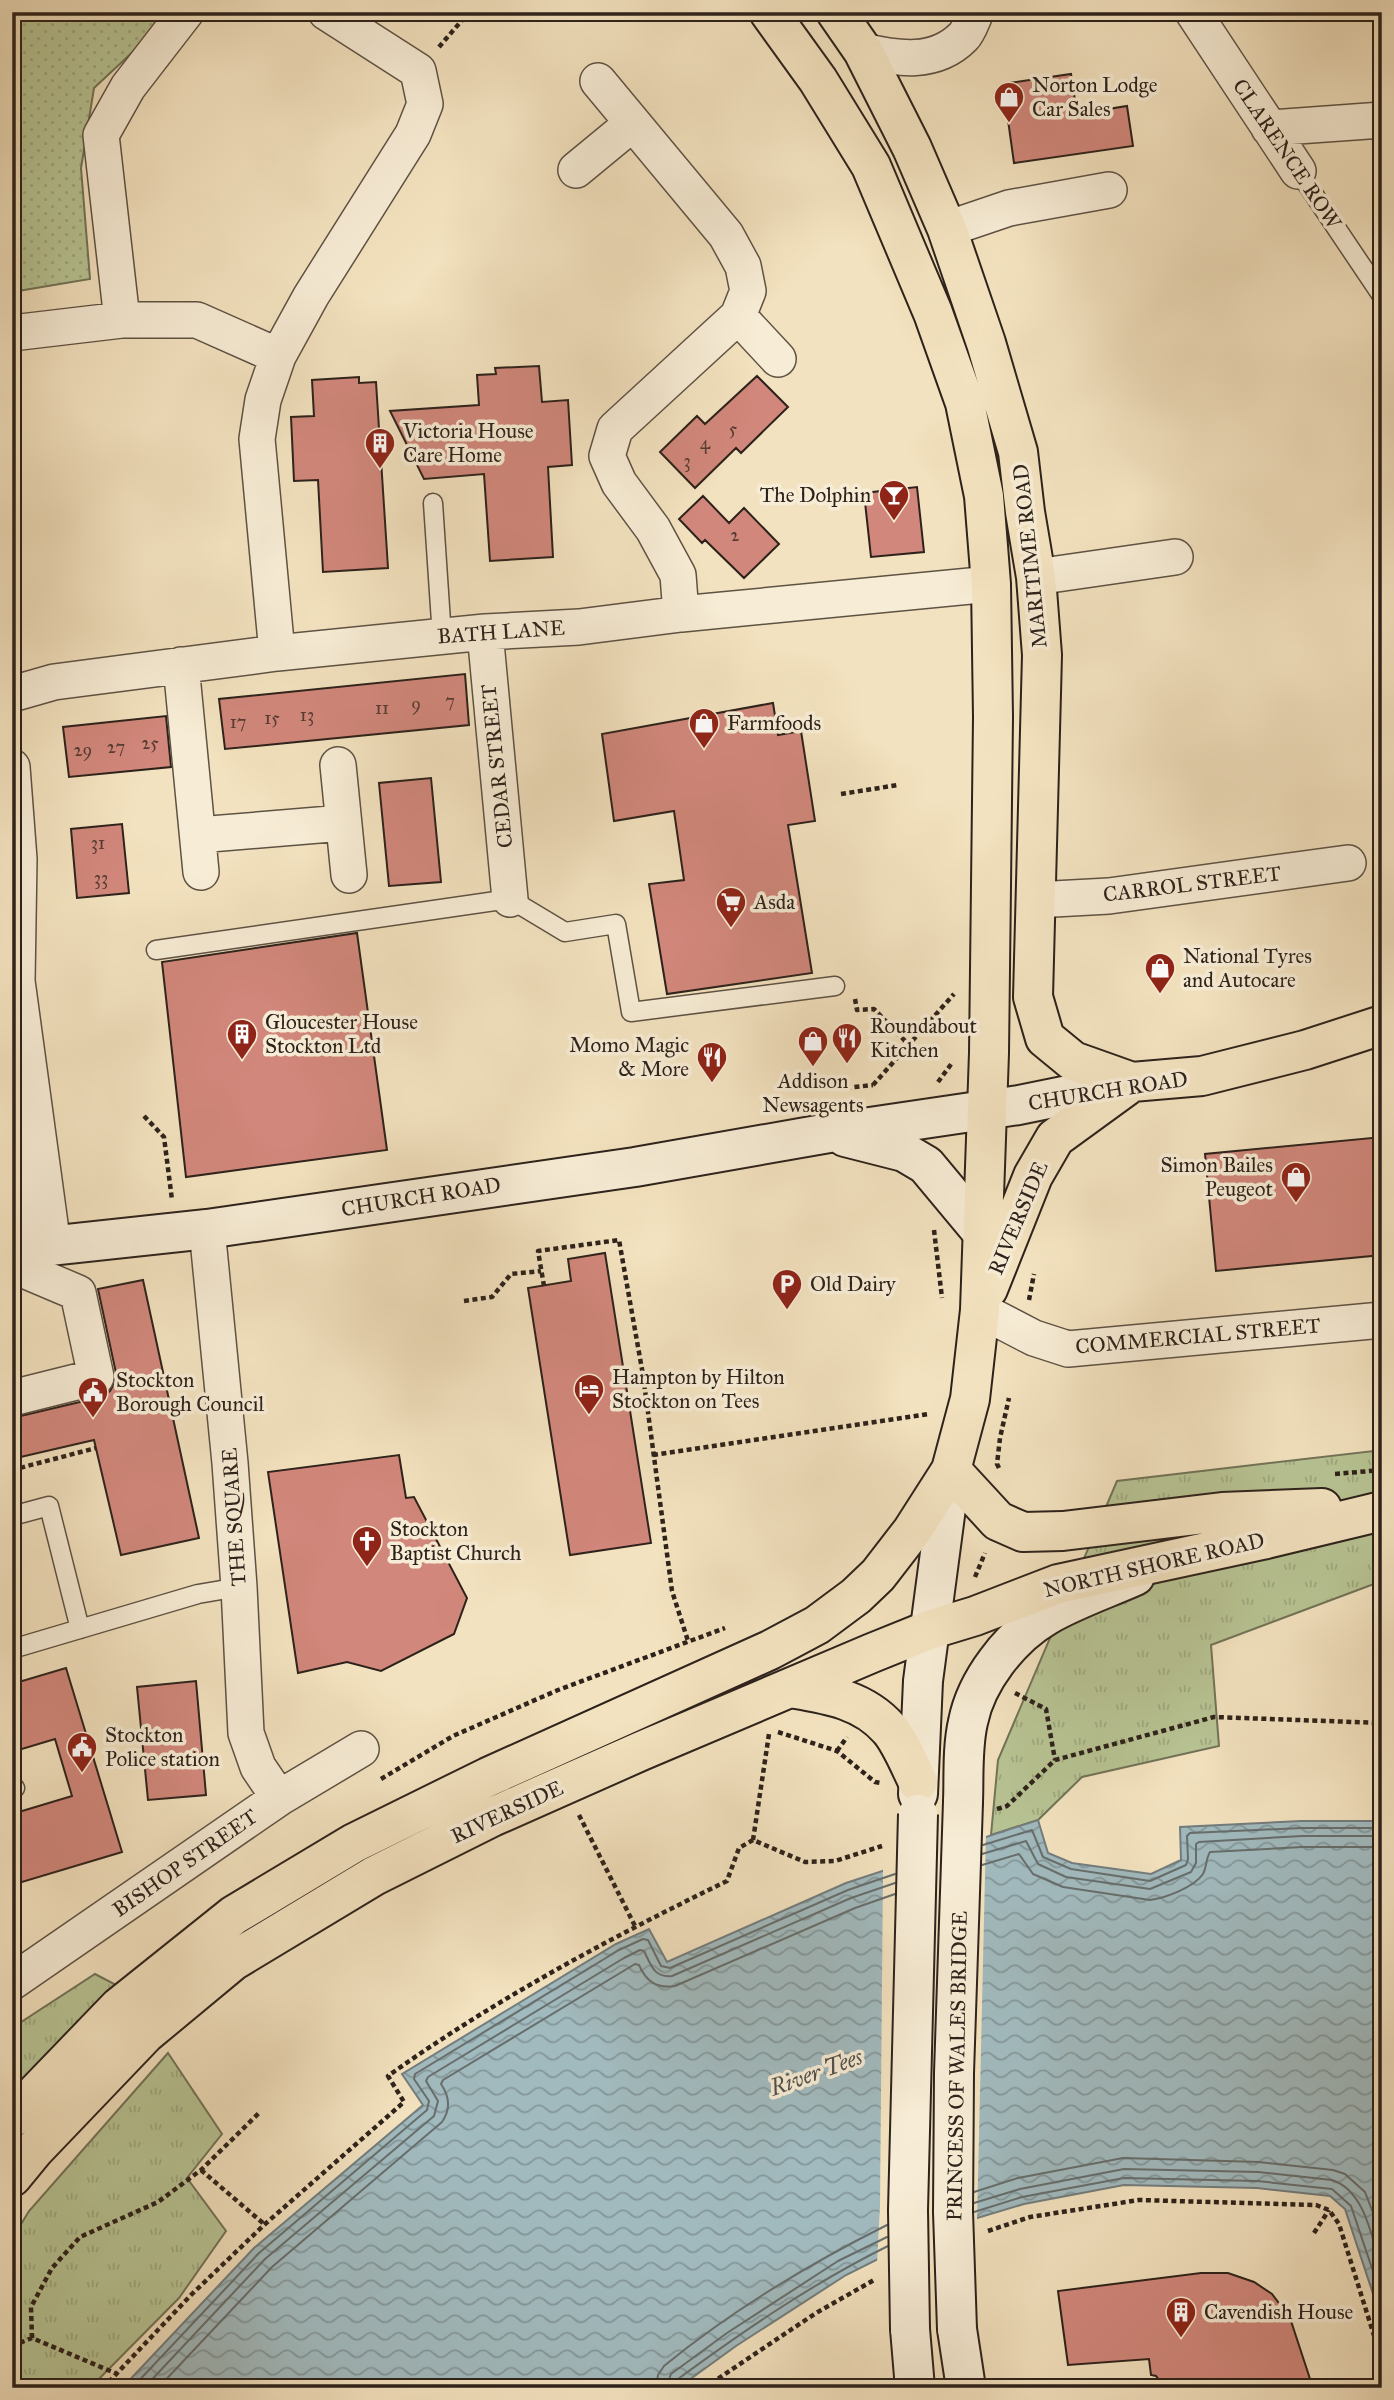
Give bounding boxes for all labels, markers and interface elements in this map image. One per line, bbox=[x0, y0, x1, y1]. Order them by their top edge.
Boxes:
place label: Norton Lodge Car Sales bbox=[1032, 72, 1158, 122]
street label: CLARENCE ROW bbox=[1227, 74, 1348, 235]
shop icon: Norton Lodge Car Sales bbox=[992, 80, 1026, 124]
place label: Victoria House Care Home bbox=[402, 418, 534, 468]
house number: 5 bbox=[729, 418, 738, 440]
building icon: Victoria House Care Home bbox=[363, 426, 397, 470]
house number: 4 bbox=[700, 432, 711, 454]
house number: 3 bbox=[683, 450, 691, 472]
street label: MARITIME ROAD bbox=[1007, 463, 1053, 649]
bar icon: The Dolphin bbox=[877, 478, 911, 522]
place label: The Dolphin bbox=[760, 482, 871, 508]
house number: 2 bbox=[731, 524, 740, 546]
street label: BATH LANE bbox=[436, 615, 566, 649]
street label: CEDAR STREET bbox=[475, 683, 519, 849]
house number: 7 bbox=[445, 690, 455, 712]
house number: 9 bbox=[411, 693, 421, 715]
house number: 11 bbox=[375, 697, 389, 719]
house number: 13 bbox=[300, 704, 314, 726]
shop icon: Farmfoods bbox=[687, 706, 721, 750]
house number: 15 bbox=[264, 707, 280, 729]
place label: Farmfoods bbox=[727, 710, 821, 736]
house number: 17 bbox=[230, 711, 246, 733]
house number: 25 bbox=[141, 732, 159, 754]
house number: 27 bbox=[107, 736, 125, 758]
house number: 29 bbox=[74, 739, 92, 761]
house number: 31 bbox=[91, 832, 105, 854]
street label: CARROL STREET bbox=[1102, 860, 1282, 908]
house number: 33 bbox=[94, 867, 108, 889]
supermarket icon: Asda bbox=[714, 885, 748, 929]
place label: Asda bbox=[753, 889, 795, 915]
place label: National Tyres and Autocare bbox=[1183, 943, 1312, 993]
shop icon: National Tyres and Autocare bbox=[1143, 951, 1177, 995]
place label: Gloucester House Stockton Ltd bbox=[265, 1009, 418, 1059]
place label: Roundabout Kitchen bbox=[870, 1013, 977, 1063]
building icon: Gloucester House Stockton Ltd bbox=[225, 1017, 259, 1061]
restaurant icon: Roundabout Kitchen bbox=[830, 1021, 864, 1065]
shop icon: Addison Newsagents bbox=[796, 1024, 830, 1068]
place label: Momo Magic & More bbox=[569, 1032, 689, 1082]
restaurant icon: Momo Magic & More bbox=[695, 1040, 729, 1084]
street label: CHURCH ROAD bbox=[1026, 1066, 1190, 1116]
place label: Addison Newsagents bbox=[762, 1068, 864, 1118]
place label: Simon Bailes Peugeot bbox=[1160, 1152, 1274, 1202]
street label: RIVERSIDE bbox=[982, 1157, 1054, 1279]
shop icon: Simon Bailes Peugeot bbox=[1279, 1160, 1313, 1204]
street label: CHURCH ROAD bbox=[339, 1172, 503, 1222]
parking icon: Old Dairy bbox=[770, 1267, 804, 1311]
place label: Old Dairy bbox=[810, 1271, 897, 1297]
street label: COMMERCIAL STREET bbox=[1074, 1312, 1322, 1360]
place label: Hampton by Hilton Stockton on Tees bbox=[612, 1364, 785, 1414]
place label: Stockton Borough Council bbox=[116, 1367, 264, 1417]
hotel icon: Hampton by Hilton Stockton on Tees bbox=[572, 1372, 606, 1416]
public building icon: Stockton Borough Council bbox=[76, 1375, 110, 1419]
street label: THE SQUARE bbox=[216, 1447, 252, 1587]
place label: Stockton Baptist Church bbox=[390, 1516, 522, 1566]
church icon: Stockton Baptist Church bbox=[350, 1524, 384, 1568]
street label: NORTH SHORE ROAD bbox=[1041, 1527, 1267, 1603]
place label: Stockton Police station bbox=[105, 1722, 220, 1772]
public building icon: Stockton Police station bbox=[65, 1730, 99, 1774]
street label: RIVERSIDE bbox=[447, 1775, 567, 1849]
street label: BISHOP STREET bbox=[108, 1803, 262, 1923]
street label: PRINCESS OF WALES BRIDGE bbox=[941, 1911, 973, 2221]
water label: River Tees bbox=[765, 2042, 866, 2102]
building icon: Cavendish House bbox=[1164, 2295, 1198, 2339]
place label: Cavendish House bbox=[1204, 2299, 1354, 2325]

